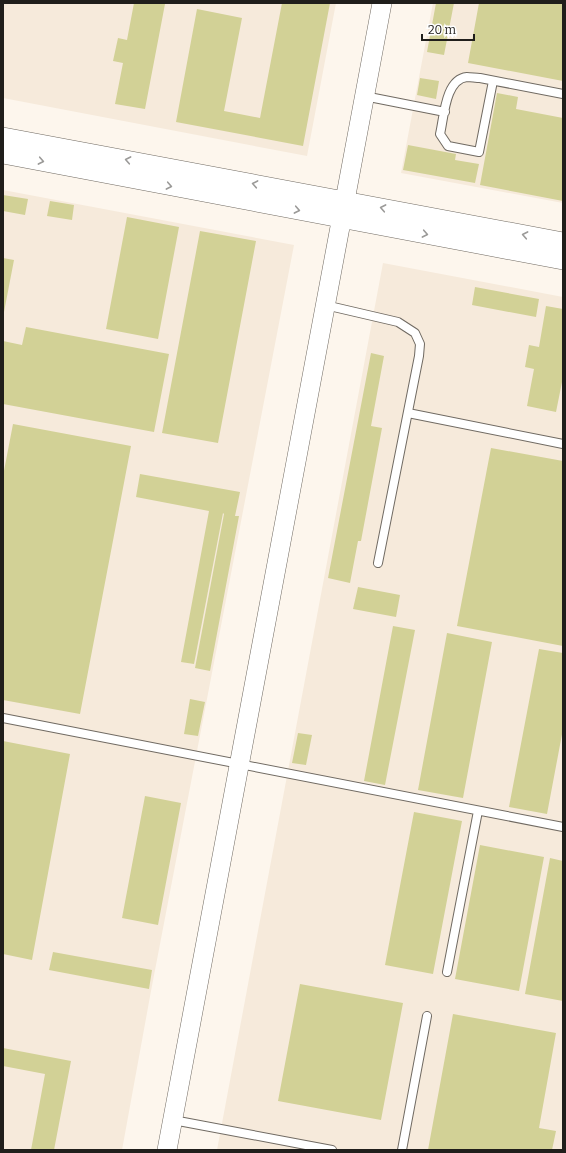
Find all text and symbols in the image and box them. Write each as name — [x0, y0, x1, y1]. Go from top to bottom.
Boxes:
scale bar — [422, 16, 474, 42]
text: 20 m — [428, 23, 457, 37]
one-way arrow — [125, 156, 131, 165]
one-way arrow — [38, 157, 44, 165]
one-way arrow — [252, 180, 259, 189]
one-way arrow — [166, 181, 172, 189]
one-way arrow — [294, 205, 300, 213]
one-way arrow — [380, 205, 386, 213]
one-way arrow — [421, 229, 428, 237]
one-way arrow — [522, 231, 528, 240]

